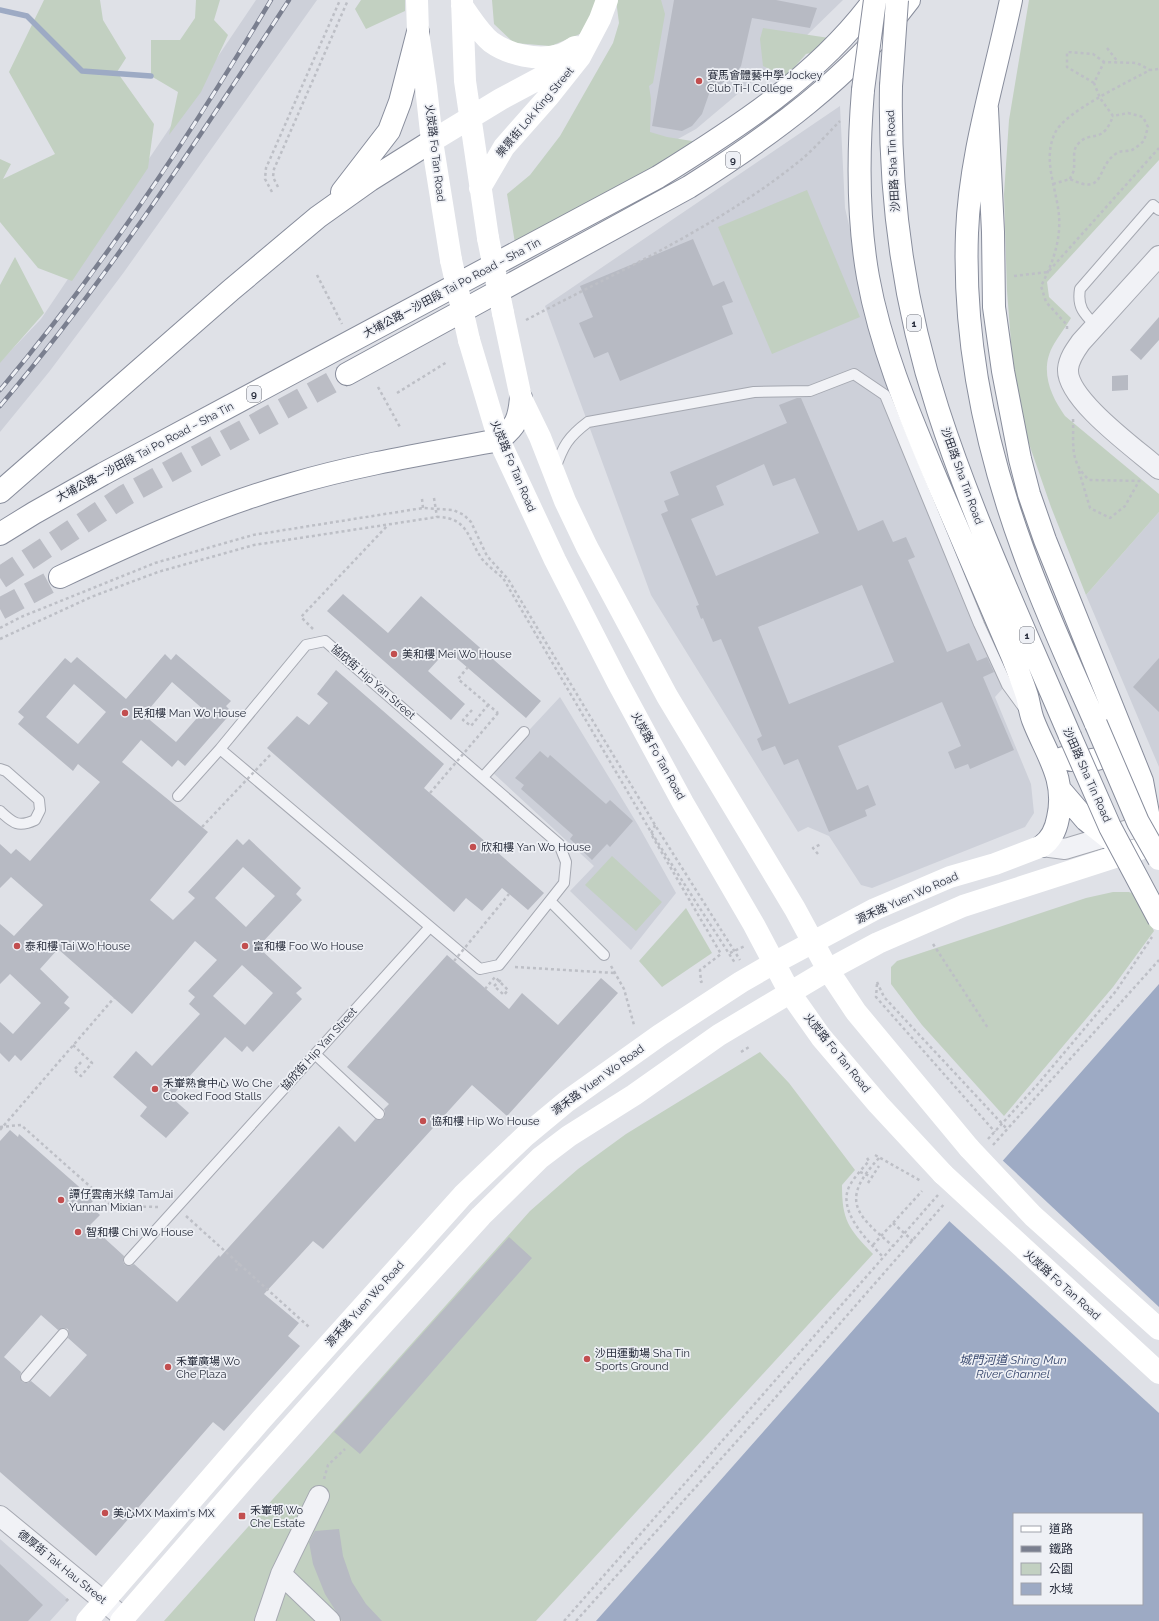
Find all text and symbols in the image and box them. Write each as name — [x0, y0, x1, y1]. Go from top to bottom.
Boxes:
street label: 樂景街 Lok King Street — [494, 64, 577, 160]
place label: 賽馬會體藝中學 Jockey Club Ti-I College — [707, 69, 822, 95]
marker: 賽馬會體藝中學 Jockey Club Ti-I College — [694, 76, 704, 86]
street label: 火炭路 Fo Tan Road — [423, 104, 447, 203]
street label: 沙田路 Sha Tin Road — [884, 110, 902, 212]
road number: 9 — [726, 152, 740, 168]
street label: 大埔公路－沙田段 Tai Po Road – Sha Tin — [361, 236, 543, 340]
road number: 1 — [907, 315, 921, 331]
road number: 9 — [247, 386, 261, 402]
street label: 大埔公路－沙田段 Tai Po Road – Sha Tin — [54, 400, 236, 504]
street label: 火炭路 Fo Tan Road — [488, 418, 538, 514]
street label: 沙田路 Sha Tin Road — [938, 426, 986, 526]
road number: 1 — [1020, 627, 1034, 643]
street label: 協欣街 Hip Yan Street — [328, 642, 418, 722]
place label: 美和樓 Mei Wo House — [402, 648, 512, 661]
marker: 美和樓 Mei Wo House — [389, 649, 399, 659]
place label: 民和樓 Man Wo House — [133, 707, 247, 720]
marker: 民和樓 Man Wo House — [120, 708, 130, 718]
street label: 火炭路 Fo Tan Road — [629, 710, 688, 802]
street label: 沙田路 Sha Tin Road — [1060, 726, 1114, 824]
place label: 欣和樓 Yan Wo House — [481, 841, 591, 854]
marker: 欣和樓 Yan Wo House — [468, 842, 478, 852]
street label: 源禾路 Yuen Wo Road — [854, 870, 960, 926]
place label: 泰和樓 Tai Wo House — [25, 940, 131, 953]
place label: 富和樓 Foo Wo House — [253, 940, 364, 953]
marker: 泰和樓 Tai Wo House — [12, 941, 22, 951]
marker: 富和樓 Foo Wo House — [240, 941, 250, 951]
street label: 協欣街 Hip Yan Street — [278, 1005, 360, 1093]
street label: 火炭路 Fo Tan Road — [801, 1011, 873, 1095]
street label: 源禾路 Yuen Wo Road — [549, 1042, 647, 1118]
place label: 禾輋熟食中心 Wo Che Cooked Food Stalls — [163, 1077, 273, 1103]
marker: 禾輋熟食中心 Wo Che Cooked Food Stalls — [150, 1084, 160, 1094]
place label: 協和樓 Hip Wo House — [431, 1115, 540, 1128]
marker: 協和樓 Hip Wo House — [418, 1116, 428, 1126]
place label: 譚仔雲南米線 TamJai Yunnan Mixian — [69, 1188, 173, 1214]
marker: 譚仔雲南米線 TamJai Yunnan Mixian — [56, 1195, 66, 1205]
place label: 智和樓 Chi Wo House — [86, 1226, 194, 1239]
marker: 智和樓 Chi Wo House — [73, 1227, 83, 1237]
street label: 火炭路 Fo Tan Road — [1021, 1247, 1103, 1323]
street label: 源禾路 Yuen Wo Road — [323, 1258, 407, 1349]
place label: 沙田運動場 Sha Tin Sports Ground — [595, 1347, 690, 1373]
water label: 城門河道 Shing Mun River Channel — [959, 1353, 1067, 1381]
marker: 沙田運動場 Sha Tin Sports Ground — [582, 1354, 592, 1364]
place label: 禾輋廣場 Wo Che Plaza — [176, 1355, 241, 1381]
marker: 禾輋廣場 Wo Che Plaza — [163, 1362, 173, 1372]
place label: 禾輋邨 Wo Che Estate — [250, 1504, 305, 1530]
place label: 美心MX Maxim's MX — [113, 1507, 215, 1520]
marker: 美心MX Maxim's MX — [100, 1508, 110, 1518]
marker: 禾輋邨 Wo Che Estate — [237, 1511, 247, 1521]
legend — [1013, 1513, 1143, 1605]
text: 道路 — [1049, 1522, 1073, 1536]
street label: 德厚街 Tak Hau Street — [15, 1527, 109, 1607]
text: 鐵路 — [1049, 1542, 1073, 1556]
text: 公園 — [1049, 1562, 1073, 1576]
text: 水域 — [1049, 1582, 1073, 1596]

